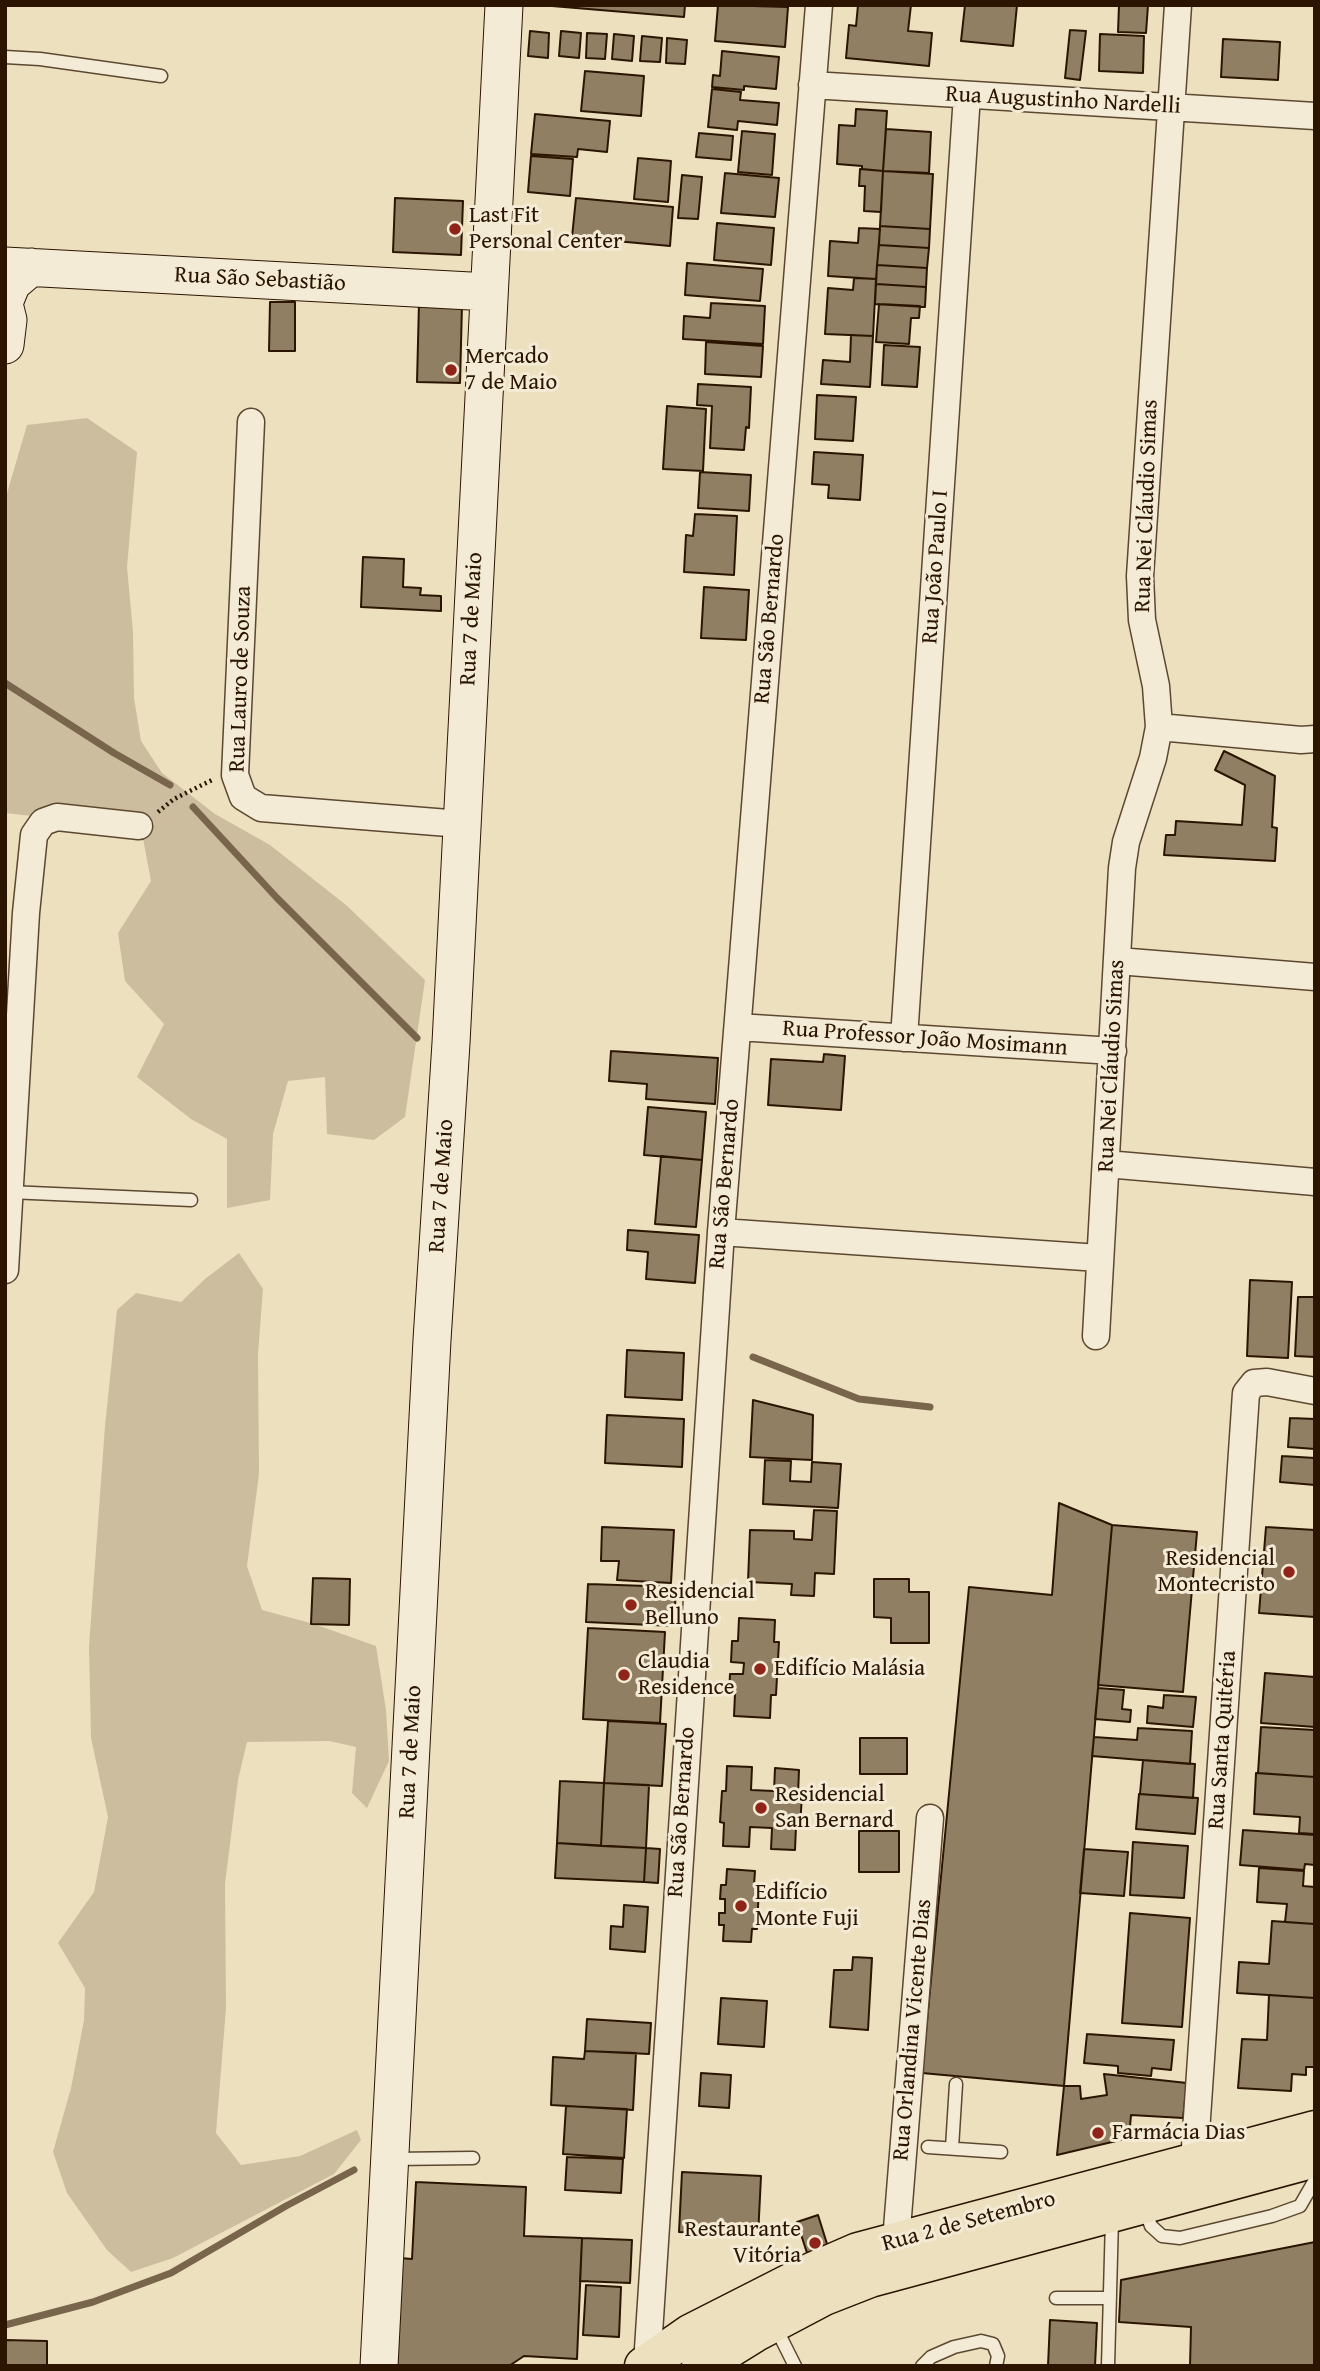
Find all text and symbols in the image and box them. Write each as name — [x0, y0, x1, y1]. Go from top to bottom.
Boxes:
street label: Rua Augustinho Nardelli — [945, 81, 1181, 121]
place label: Last Fit Personal Center — [469, 202, 622, 256]
marker: Last Fit Personal Center — [447, 221, 463, 237]
street label: Rua São Sebastião — [174, 262, 346, 298]
place label: Mercado 7 de Maio — [465, 343, 557, 397]
marker: Mercado 7 de Maio — [443, 362, 459, 378]
street label: Rua Nei Cláudio Simas — [1129, 399, 1165, 613]
street label: Rua João Paulo I — [917, 489, 955, 645]
street label: Rua São Bernardo — [749, 533, 791, 705]
street label: Rua 7 de Maio — [455, 551, 489, 687]
street label: Rua Lauro de Souza — [224, 585, 258, 773]
street label: Rua Nei Cláudio Simas — [1093, 959, 1131, 1173]
street label: Rua Professor João Mosimann — [781, 1015, 1069, 1063]
street label: Rua São Bernardo — [704, 1098, 746, 1270]
street label: Rua 7 de Maio — [424, 1118, 460, 1254]
place label: Residencial Montecristo — [1157, 1545, 1275, 1599]
marker: Residencial Montecristo — [1281, 1564, 1297, 1580]
place label: Residencial Belluno — [645, 1578, 755, 1632]
marker: Residencial Belluno — [623, 1597, 639, 1613]
place label: Claudia Residence — [638, 1648, 735, 1702]
street label: Rua Santa Quitéria — [1203, 1650, 1243, 1830]
place label: Edifício Malásia — [774, 1655, 925, 1683]
marker: Edifício Malásia — [752, 1661, 768, 1677]
marker: Claudia Residence — [616, 1667, 632, 1683]
street label: Rua 7 de Maio — [394, 1684, 428, 1820]
street label: Rua São Bernardo — [662, 1726, 702, 1898]
place label: Residencial San Bernard — [775, 1781, 894, 1835]
marker: Residencial San Bernard — [753, 1800, 769, 1816]
place label: Edifício Monte Fuji — [755, 1879, 859, 1933]
marker: Edifício Monte Fuji — [733, 1898, 749, 1914]
street label: Rua Orlandina Vicente Dias — [888, 1898, 938, 2162]
place label: Farmácia Dias — [1112, 2119, 1245, 2147]
marker: Farmácia Dias — [1090, 2125, 1106, 2141]
street label: Rua 2 de Setembro — [879, 2186, 1059, 2258]
place label: Restaurante Vitória — [684, 2216, 801, 2270]
marker: Restaurante Vitória — [807, 2235, 823, 2251]

